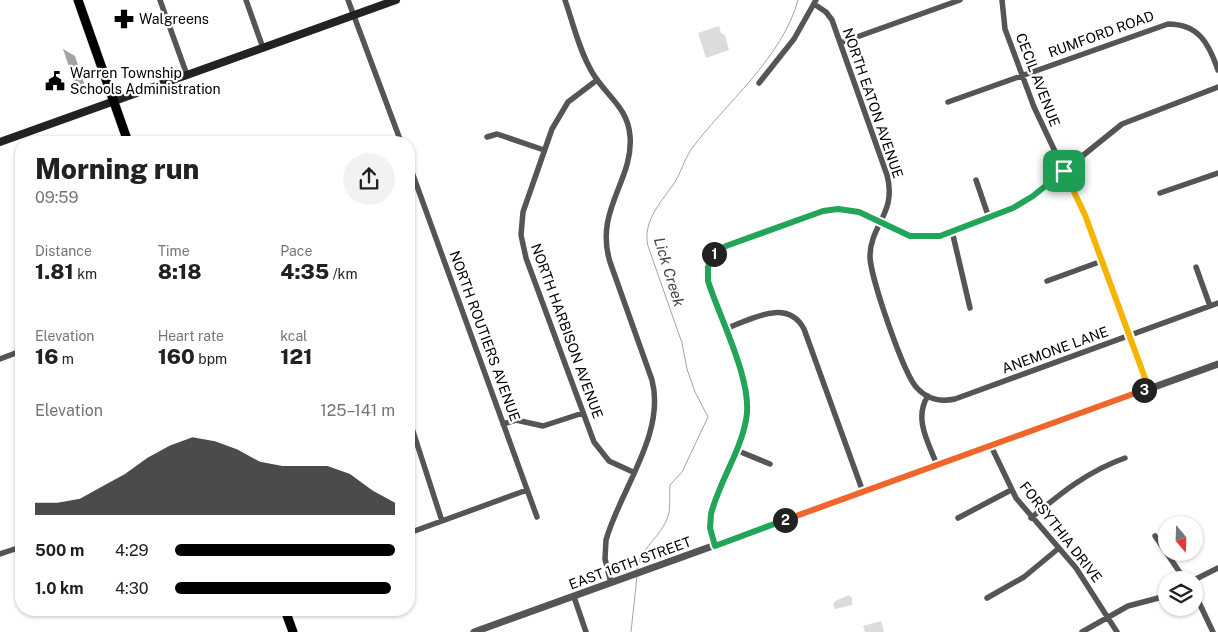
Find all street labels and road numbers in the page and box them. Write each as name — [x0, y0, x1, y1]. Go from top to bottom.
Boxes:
street label: RUMFORD ROAD — [1046, 7, 1156, 61]
street label: NORTH EATON AVENUE — [840, 26, 906, 180]
street label: CECIL AVENUE — [1013, 31, 1063, 129]
street label: NORTH HARBISON AVENUE — [528, 241, 606, 421]
street label: NORTH ROUTIERS AVENUE — [447, 249, 523, 423]
street label: ANEMONE LANE — [1000, 323, 1110, 377]
street label: FORSYTHIA DRIVE — [1017, 478, 1105, 586]
street label: EAST 16TH STREET — [567, 533, 693, 593]

